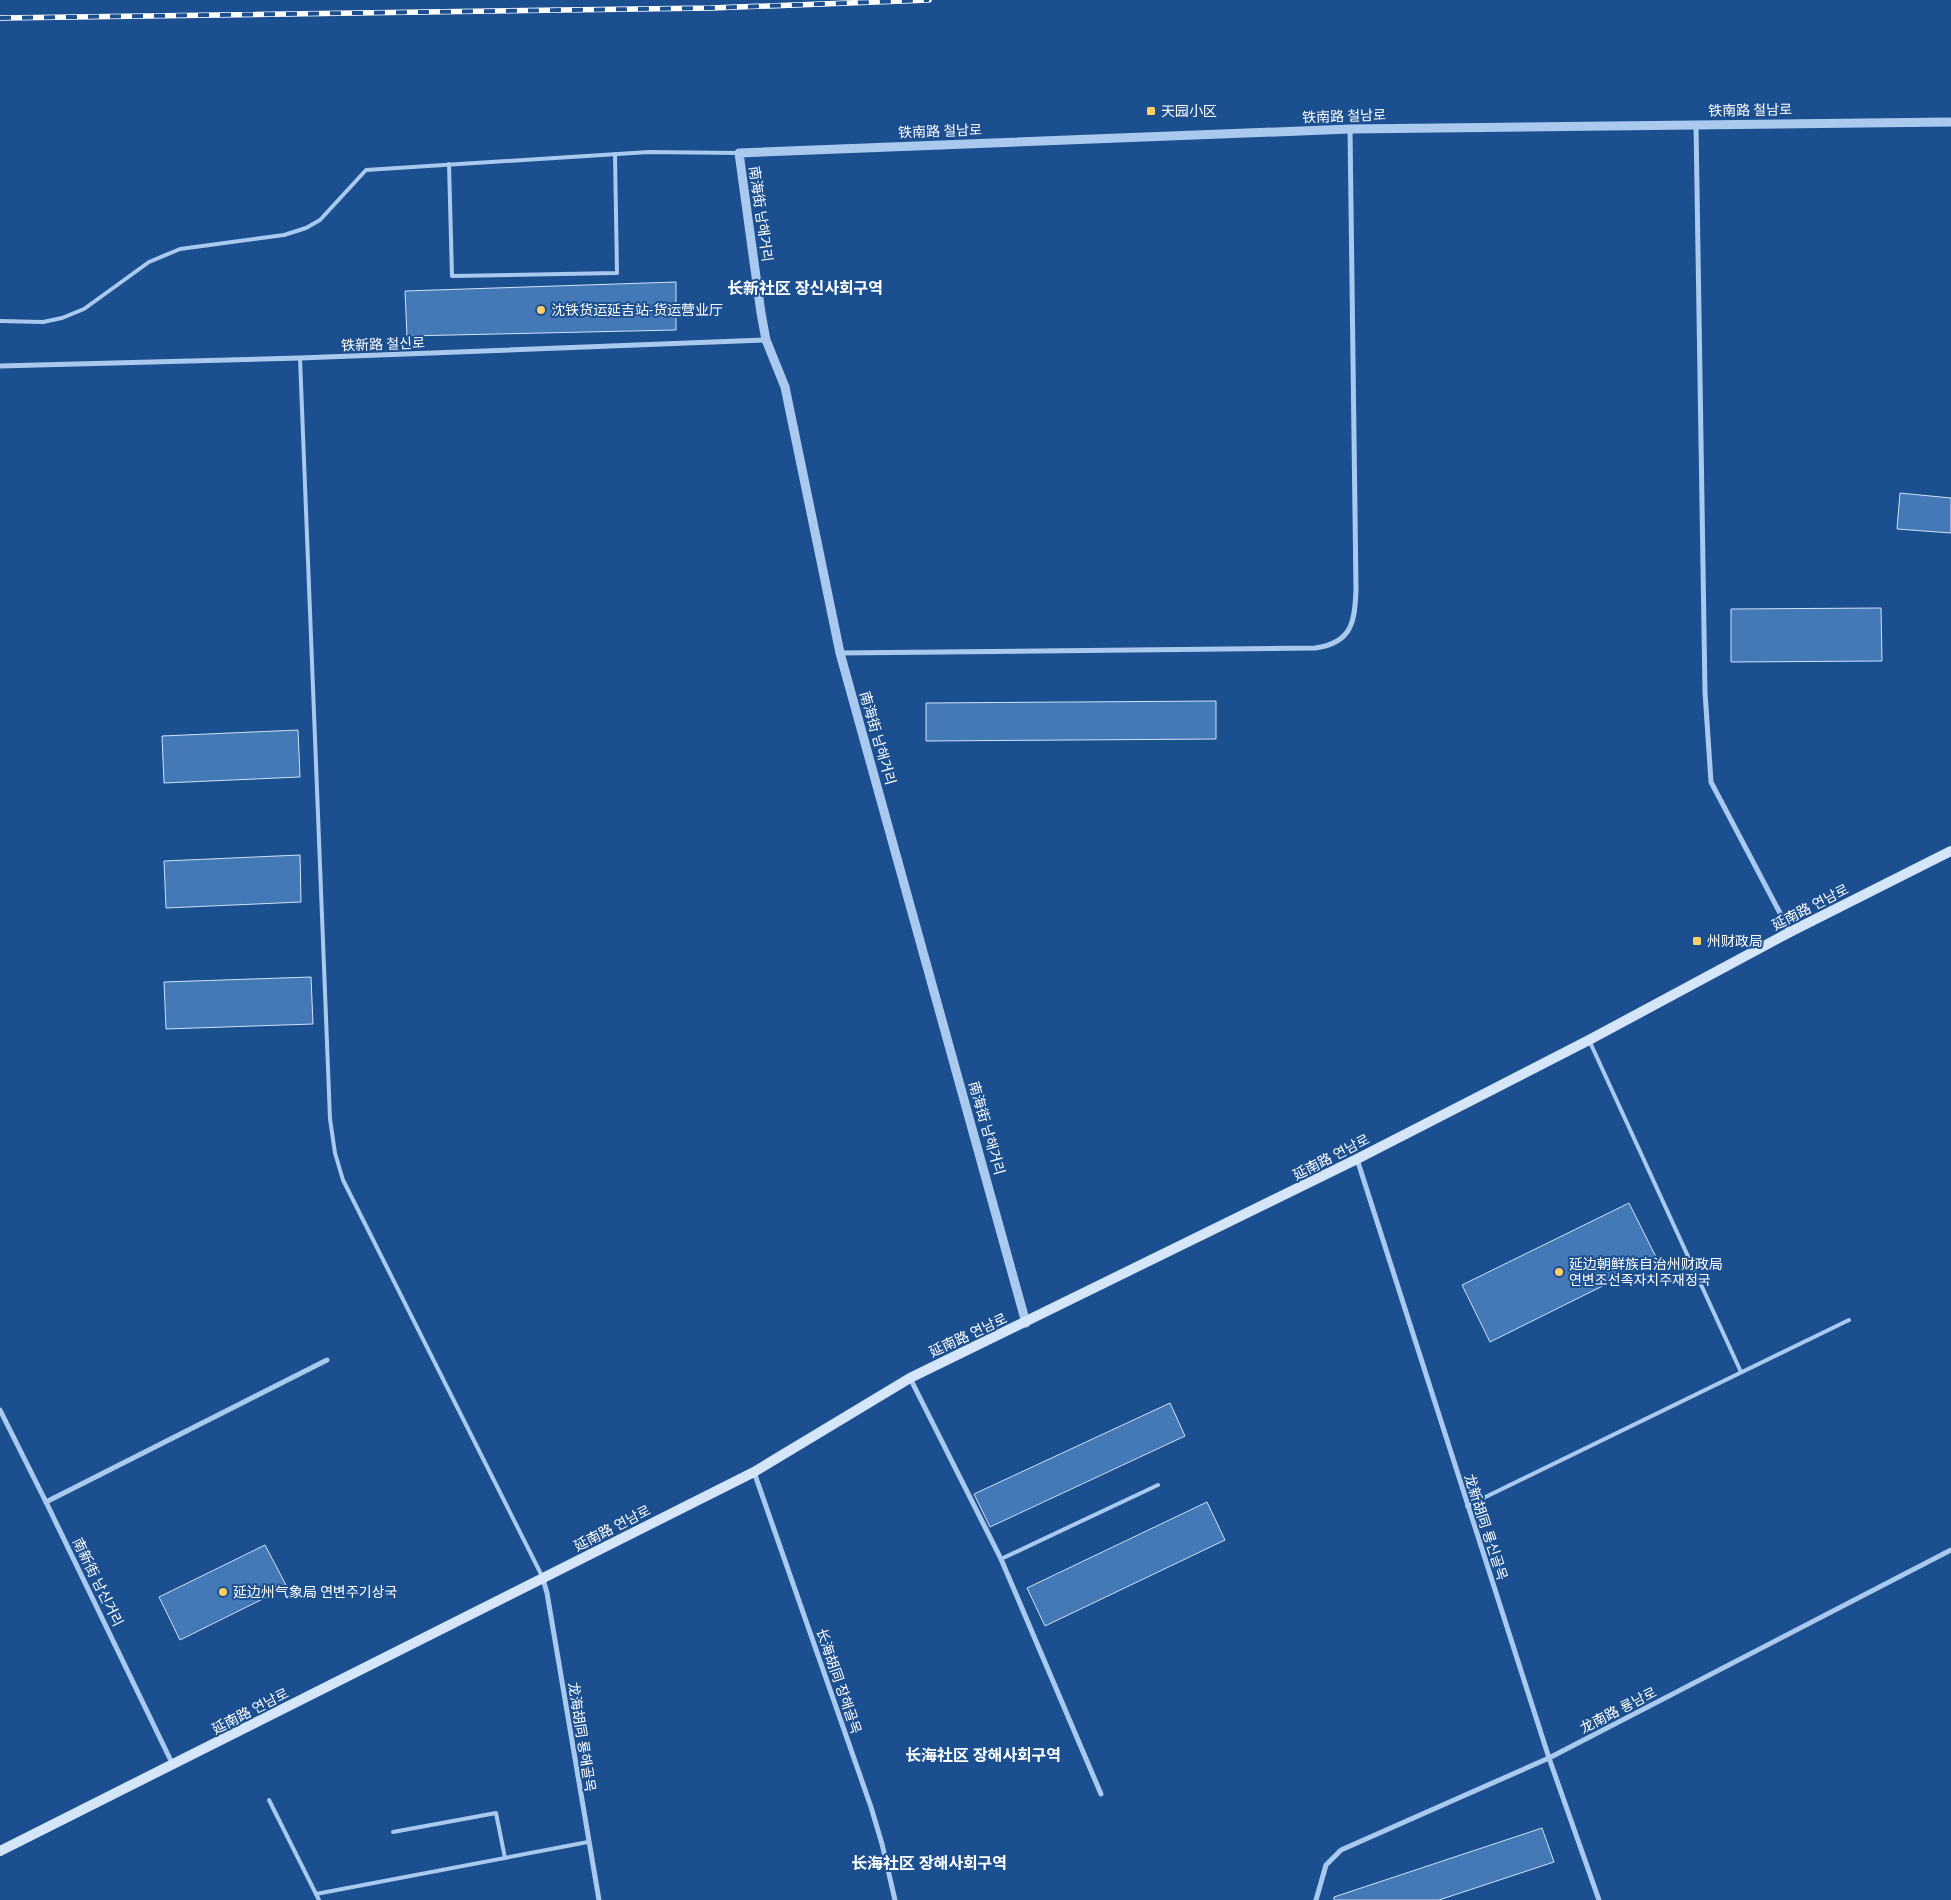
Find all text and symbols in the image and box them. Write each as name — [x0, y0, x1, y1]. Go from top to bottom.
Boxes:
street label: 铁南路 철남로 — [1708, 101, 1792, 119]
place label: 天园小区 — [1161, 103, 1217, 119]
marker: 天园小区 — [1145, 105, 1157, 117]
street label: 铁南路 철남로 — [1302, 107, 1386, 125]
street label: 铁南路 철남로 — [898, 122, 982, 140]
street label: 南海街 남해거리 — [746, 165, 776, 263]
district label: 长新社区 장신사회구역 — [727, 279, 883, 297]
place label: 沈铁货运延吉站-货运营业厅 — [551, 302, 723, 318]
marker: 沈铁货运延吉站-货运营业厅 — [535, 304, 547, 316]
street label: 铁新路 철신로 — [341, 335, 425, 353]
street label: 南海街 남해거리 — [857, 689, 899, 787]
street label: 延南路 연남로 — [1769, 881, 1851, 933]
place label: 州财政局 — [1707, 933, 1763, 949]
marker: 州财政局 — [1691, 935, 1703, 947]
street label: 南海街 남해거리 — [966, 1079, 1008, 1177]
street label: 延南路 연남로 — [1290, 1131, 1372, 1183]
place label: 延边朝鲜族自治州财政局 연변조선족자치주재정국 — [1569, 1256, 1723, 1288]
marker: 延边朝鲜族自治州财政局 연변조선족자치주재정국 — [1553, 1266, 1565, 1278]
street label: 延南路 연남로 — [927, 1310, 1009, 1360]
street label: 龙新胡同 룡신골목 — [1461, 1472, 1511, 1582]
street label: 延南路 연남로 — [571, 1502, 653, 1554]
street label: 南新街 남신거리 — [70, 1535, 126, 1629]
place label: 延边州气象局 연변주기상국 — [233, 1584, 398, 1600]
marker: 延边州气象局 연변주기상국 — [217, 1586, 229, 1598]
street label: 长海胡同 장해골목 — [813, 1626, 865, 1736]
street label: 龙海胡同 룡해골목 — [565, 1681, 599, 1793]
street label: 龙南路 룡남로 — [1577, 1684, 1659, 1736]
street label: 延南路 연남로 — [209, 1685, 291, 1737]
district label: 长海社区 장해사회구역 — [905, 1746, 1061, 1764]
district label: 长海社区 장해사회구역 — [851, 1854, 1007, 1872]

